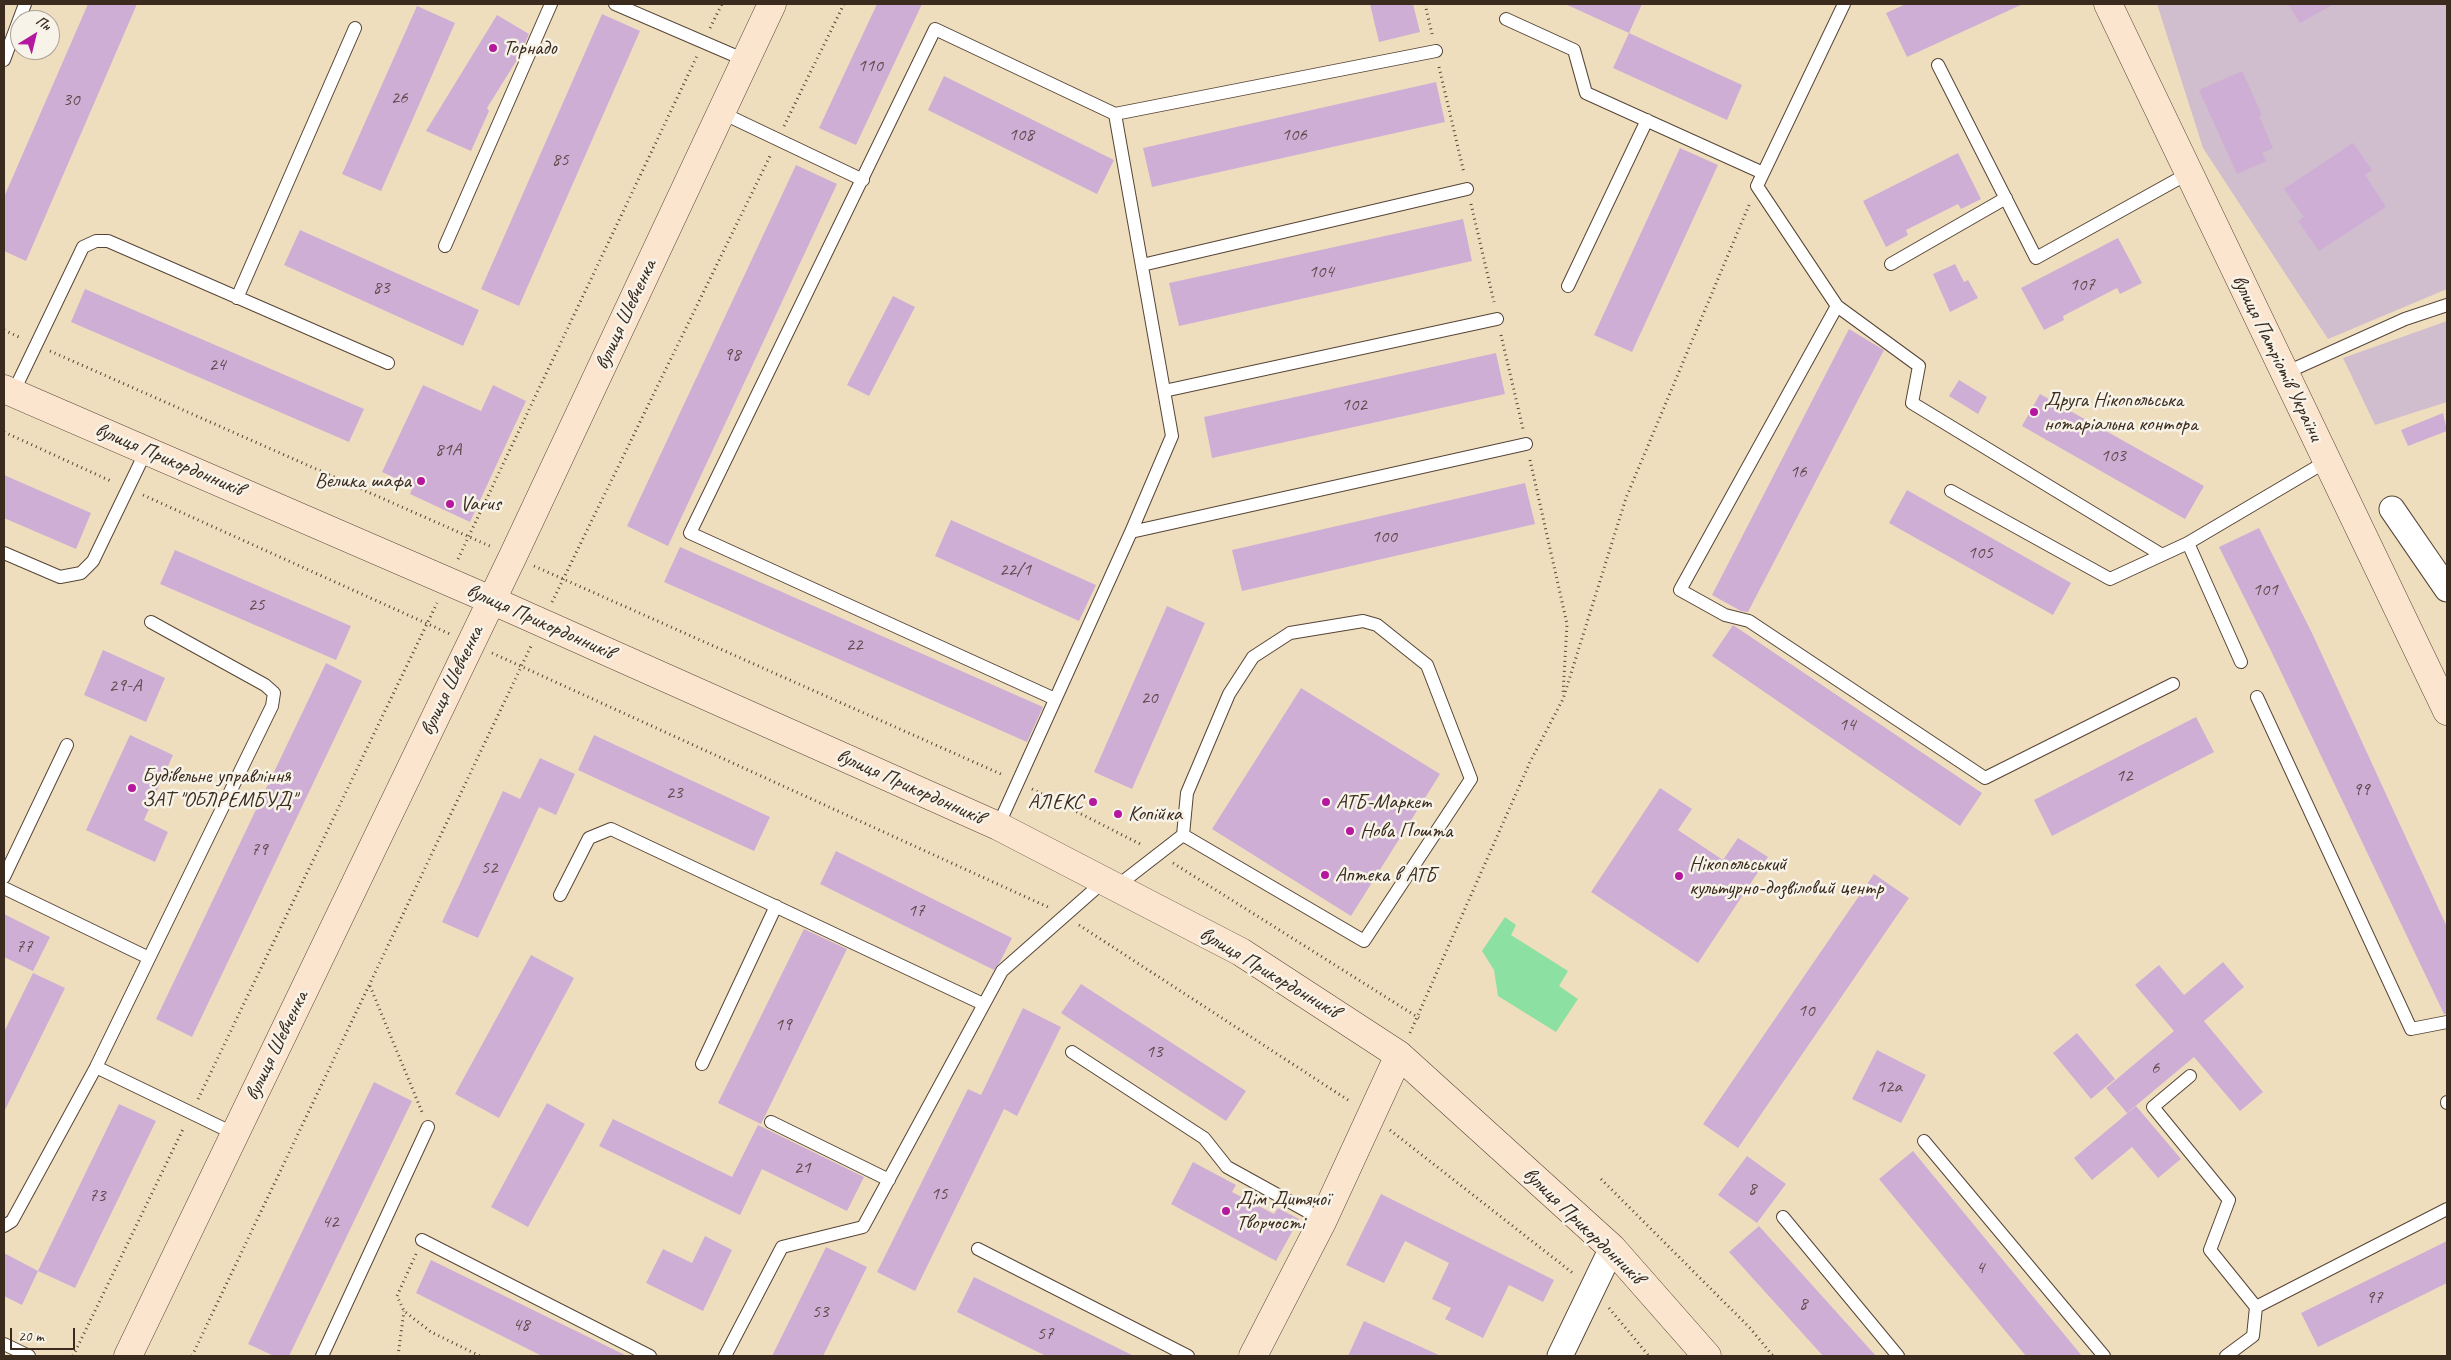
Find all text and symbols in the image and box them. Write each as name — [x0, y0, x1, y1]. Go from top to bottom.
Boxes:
north arrow — [10, 10, 60, 60]
text: Пн — [33, 12, 54, 34]
place label: Торнадо — [503, 35, 557, 61]
marker: Торнадо — [487, 42, 499, 54]
house number: 110 — [857, 55, 883, 77]
house number: 26 — [390, 87, 408, 109]
house number: 30 — [62, 89, 80, 111]
house number: 108 — [1008, 124, 1034, 146]
house number: 106 — [1281, 124, 1307, 146]
house number: 85 — [551, 149, 569, 171]
street label: вулиця Шевченка — [590, 256, 662, 374]
house number: 104 — [1308, 261, 1334, 283]
street label: вулиця Патріотів України — [2226, 271, 2328, 445]
house number: 107 — [2069, 274, 2095, 296]
house number: 83 — [372, 277, 390, 299]
house number: 98 — [723, 344, 741, 366]
house number: 24 — [208, 354, 226, 376]
place label: Друга Нікопольська нотаріальна контора — [2044, 387, 2198, 437]
house number: 102 — [1341, 394, 1367, 416]
marker: Друга Нікопольська нотаріальна контора — [2028, 406, 2040, 418]
street label: вулиця Прикордонників — [91, 417, 247, 503]
house number: 81А — [435, 439, 461, 461]
house number: 103 — [2100, 445, 2126, 467]
house number: 16 — [1789, 461, 1807, 483]
place label: Велика шафа — [315, 468, 411, 494]
marker: Велика шафа — [415, 475, 427, 487]
place label: Varus — [460, 491, 501, 517]
marker: Varus — [444, 498, 456, 510]
house number: 100 — [1371, 526, 1397, 548]
house number: 105 — [1967, 542, 1993, 564]
house number: 22/1 — [999, 559, 1031, 581]
street label: вулиця Прикордонників — [462, 578, 618, 666]
house number: 101 — [2252, 579, 2278, 601]
house number: 25 — [247, 594, 265, 616]
street label: вулиця Шевченка — [415, 622, 489, 740]
house number: 22 — [845, 634, 863, 656]
house number: 29-А — [109, 675, 141, 697]
house number: 20 — [1140, 687, 1158, 709]
house number: 14 — [1838, 714, 1856, 736]
street label: вулиця Прикордонників — [832, 743, 988, 831]
place label: Будівельне управління ЗАТ "ОБЛРЕМБУД" — [142, 763, 296, 813]
house number: 12 — [2115, 765, 2133, 787]
house number: 99 — [2352, 779, 2370, 801]
marker: Будівельне управління ЗАТ "ОБЛРЕМБУД" — [126, 782, 138, 794]
house number: 23 — [665, 782, 683, 804]
place label: АЛЕКС — [1028, 789, 1083, 815]
place label: АТБ-Маркет — [1336, 789, 1432, 815]
marker: АЛЕКС — [1087, 796, 1099, 808]
marker: АТБ-Маркет — [1320, 796, 1332, 808]
place label: Копійка — [1128, 801, 1182, 827]
marker: Копійка — [1112, 808, 1124, 820]
place label: Нова Пошта — [1360, 818, 1452, 844]
marker: Нова Пошта — [1344, 825, 1356, 837]
house number: 79 — [250, 839, 268, 861]
place label: Нікопольський культурно-дозвіловий центр — [1689, 851, 1883, 901]
house number: 52 — [480, 857, 498, 879]
place label: Аптека в АТБ — [1335, 862, 1436, 888]
marker: Аптека в АТБ — [1319, 869, 1331, 881]
marker: Нікопольський культурно-дозвіловий центр — [1673, 870, 1685, 882]
house number: 17 — [907, 900, 925, 922]
street label: вулиця Прикордонників — [1195, 921, 1343, 1025]
house number: 77 — [15, 936, 33, 958]
street label: вулиця Шевченка — [240, 987, 314, 1105]
house number: 10 — [1797, 1000, 1815, 1022]
house number: 19 — [774, 1014, 792, 1036]
house number: 13 — [1145, 1041, 1163, 1063]
house number: 6 — [2151, 1057, 2159, 1079]
house number: 12а — [1876, 1076, 1902, 1098]
house number: 21 — [793, 1157, 811, 1179]
street label: вулиця Прикордонників — [1517, 1162, 1649, 1290]
house number: 8 — [1748, 1178, 1756, 1200]
house number: 15 — [930, 1183, 948, 1205]
house number: 73 — [88, 1185, 106, 1207]
place label: Дім Дитячої Творчості — [1236, 1186, 1330, 1236]
marker: Дім Дитячої Творчості — [1220, 1205, 1232, 1217]
house number: 42 — [321, 1211, 339, 1233]
house number: 4 — [1976, 1257, 1984, 1279]
house number: 97 — [2365, 1287, 2383, 1309]
house number: 8 — [1799, 1293, 1807, 1315]
house number: 53 — [811, 1301, 829, 1323]
house number: 48 — [512, 1314, 530, 1336]
scale bar — [12, 1318, 78, 1350]
house number: 57 — [1036, 1323, 1054, 1345]
text: 20 m — [18, 1327, 44, 1346]

